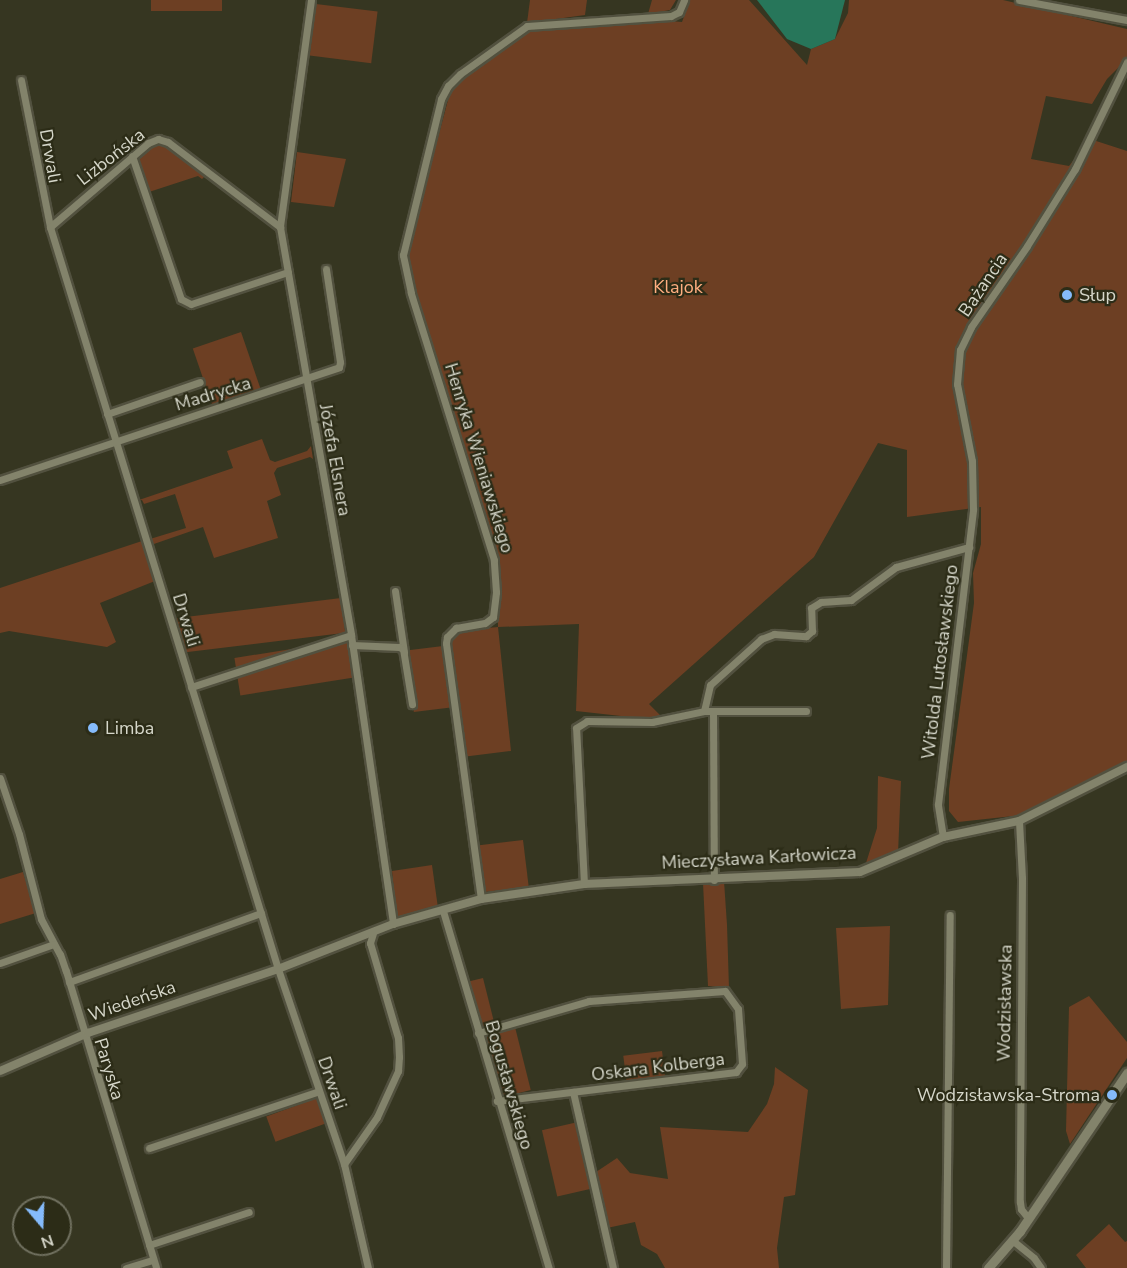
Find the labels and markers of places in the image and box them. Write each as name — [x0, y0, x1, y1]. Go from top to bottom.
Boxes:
place label: Słup — [1079, 284, 1116, 306]
marker: Słup — [1060, 288, 1074, 302]
place label: Limba — [105, 717, 154, 739]
marker: Limba — [86, 721, 100, 735]
place label: Wodzisławska-Stroma — [917, 1084, 1100, 1106]
marker: Wodzisławska-Stroma — [1105, 1088, 1119, 1102]

